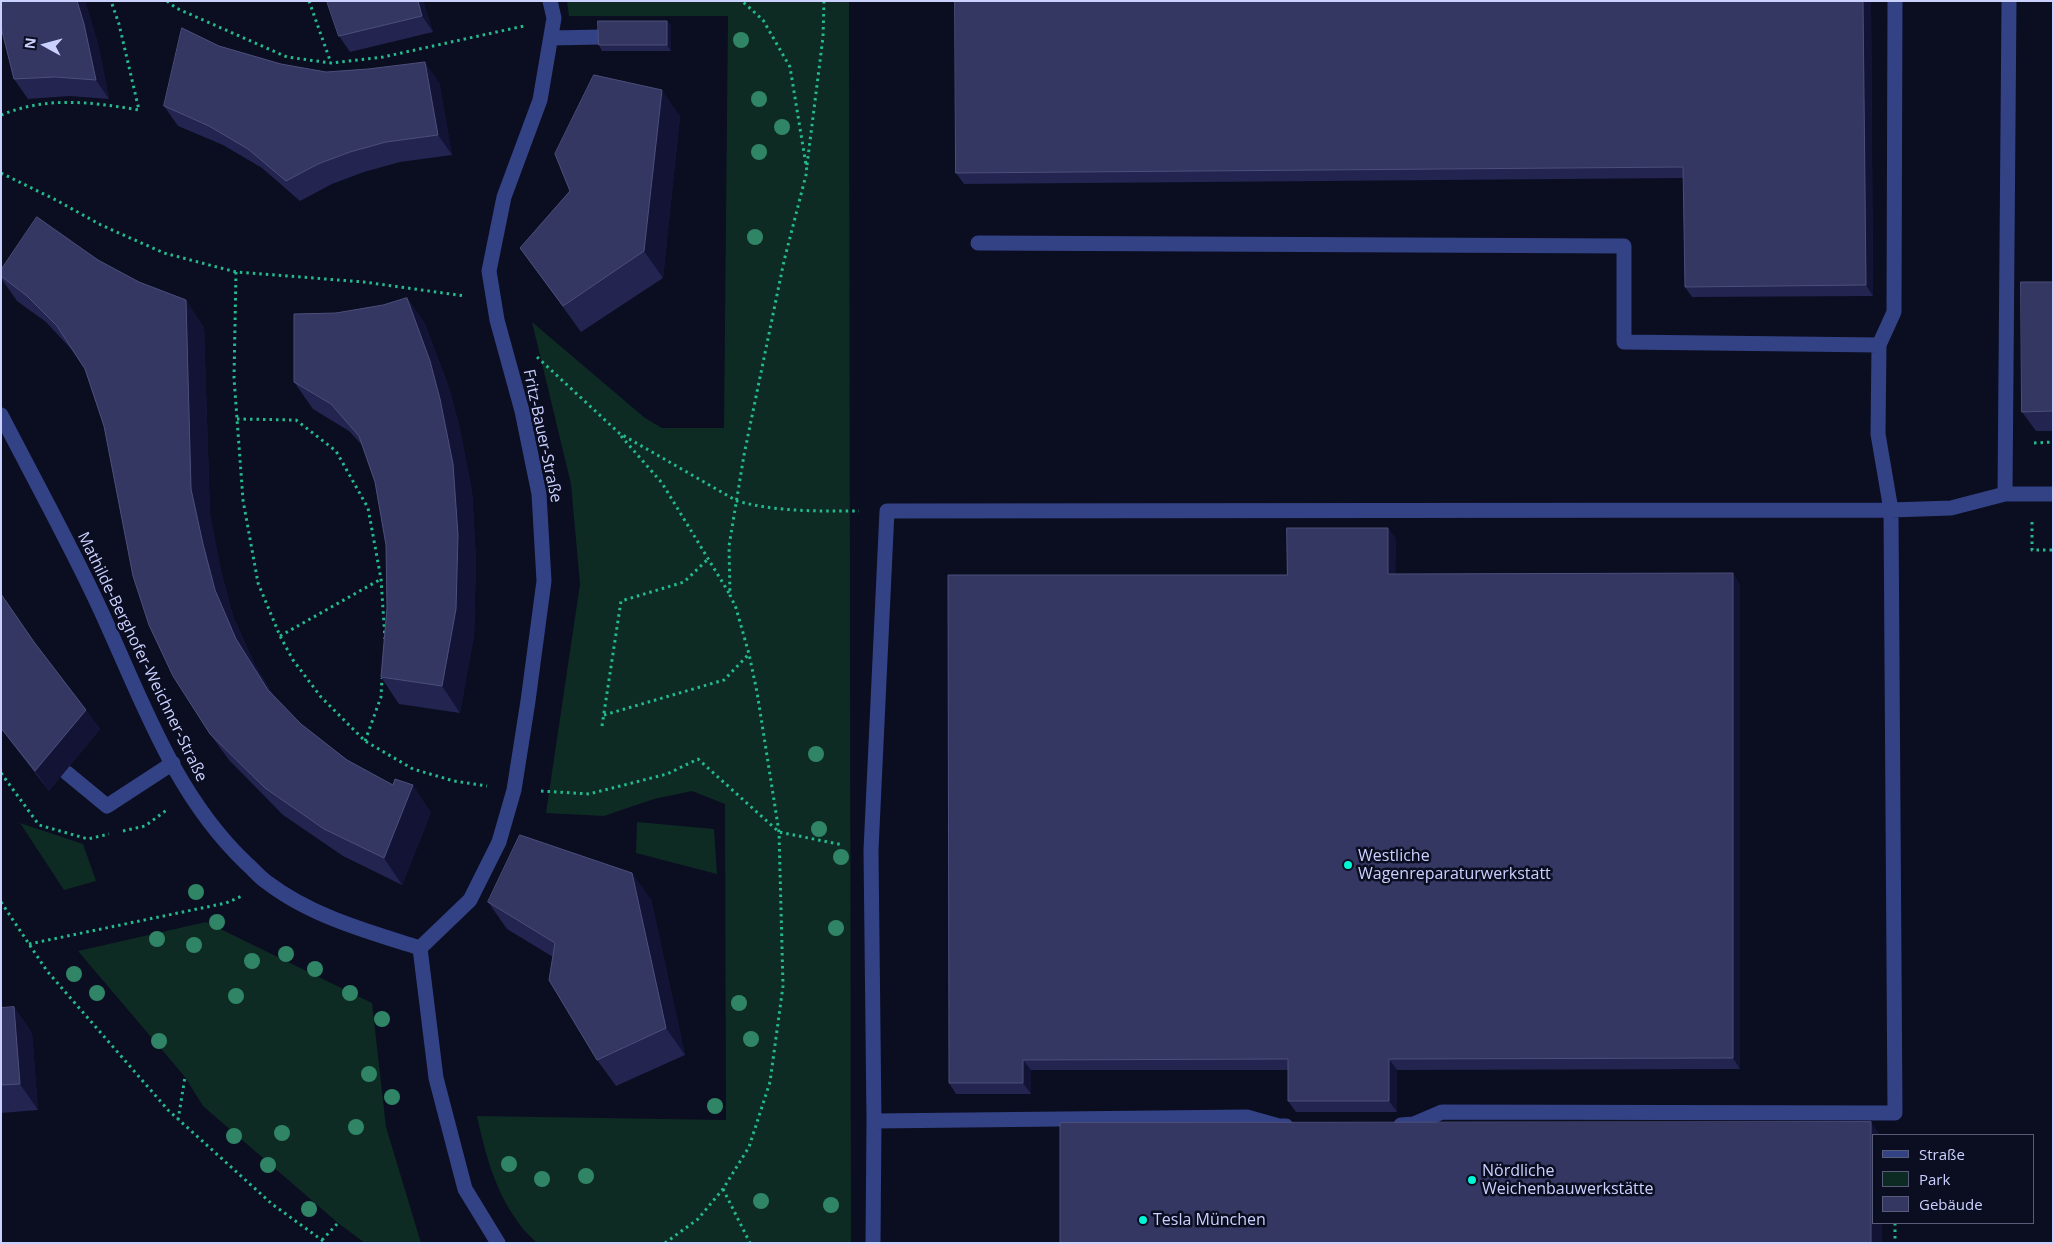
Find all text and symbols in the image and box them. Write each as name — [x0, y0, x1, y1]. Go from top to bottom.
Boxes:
north arrow — [20, 20, 70, 70]
text: N — [19, 36, 40, 50]
street label: Fritz-Bauer-Straße — [518, 368, 566, 504]
street label: Mathilde-Berghofer-Weichner-Straße — [73, 529, 211, 785]
place label: Westliche Wagenreparaturwerkstatt — [1358, 846, 1551, 884]
marker: Westliche Wagenreparaturwerkstatt — [1342, 859, 1354, 871]
legend — [1872, 1134, 2034, 1224]
text: Straße — [1919, 1144, 1965, 1164]
place label: Nördliche Weichenbauwerkstätte — [1482, 1161, 1654, 1199]
text: Park — [1919, 1169, 1950, 1189]
marker: Nördliche Weichenbauwerkstätte — [1466, 1174, 1478, 1186]
text: Gebäude — [1919, 1194, 1983, 1214]
place label: Tesla München — [1153, 1210, 1266, 1230]
marker: Tesla München — [1137, 1214, 1149, 1226]

